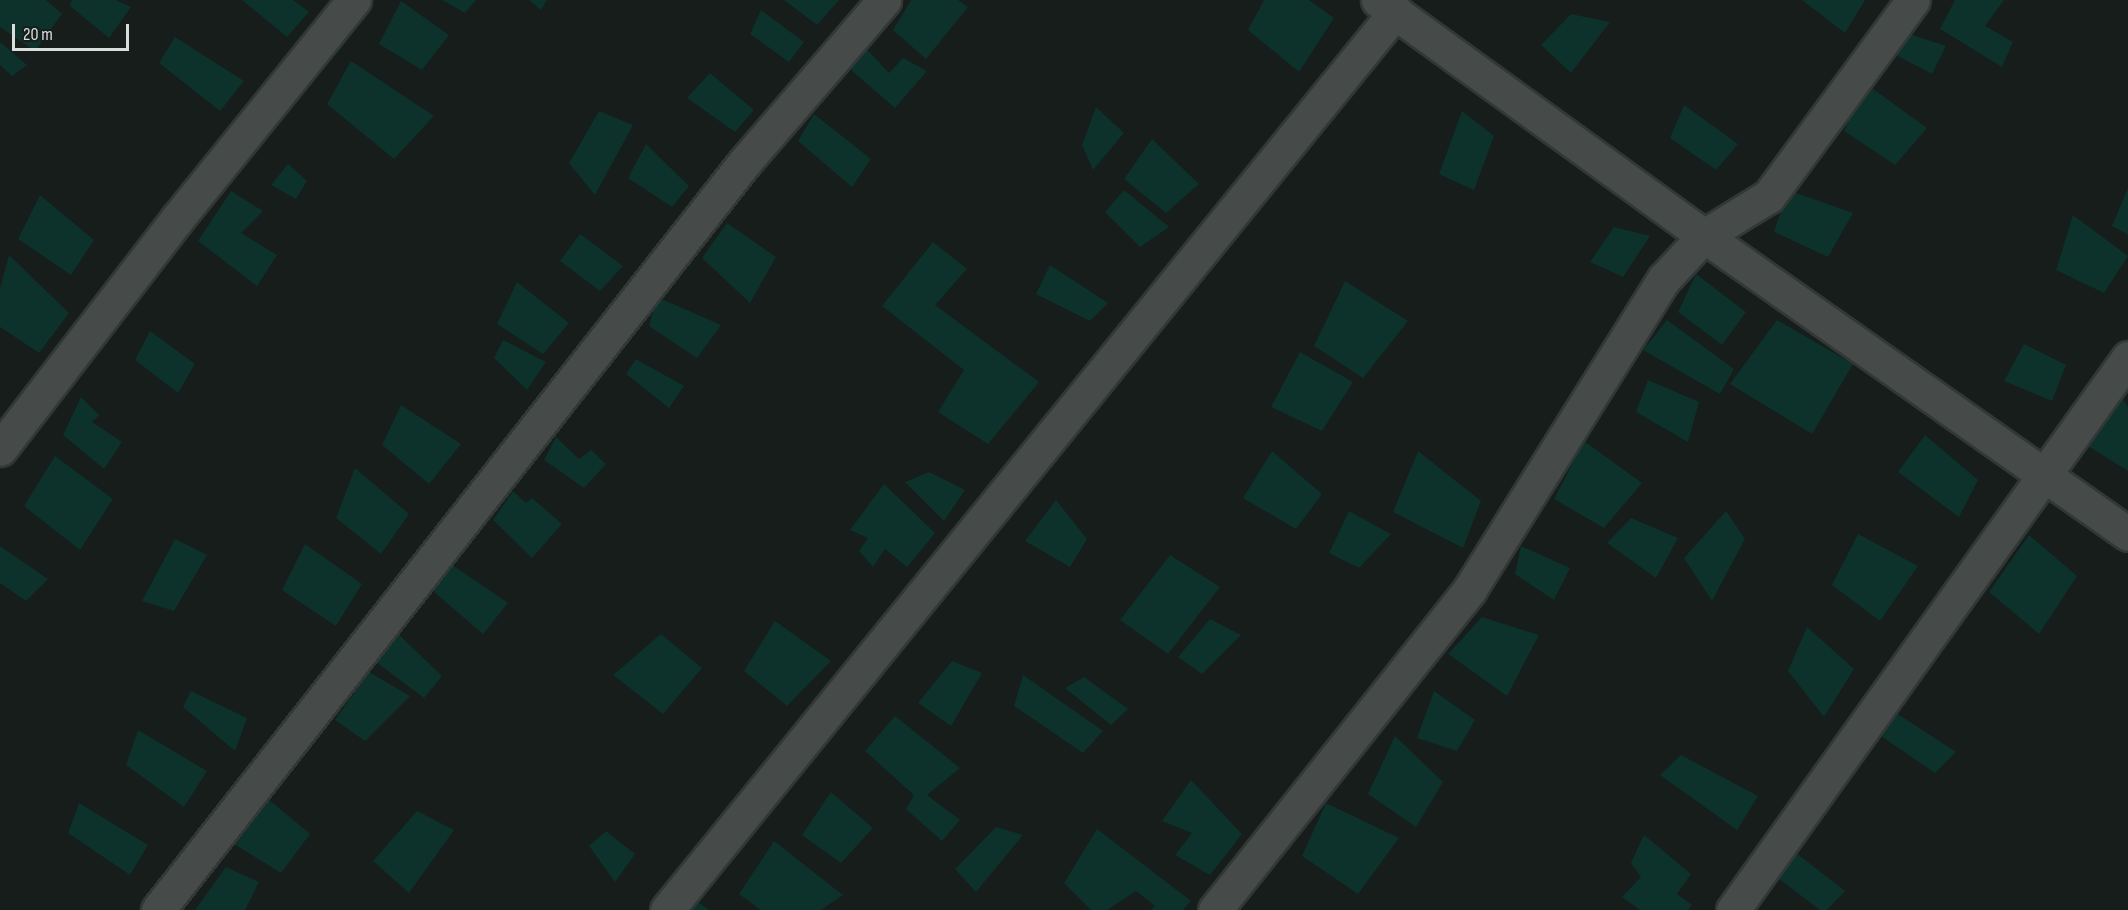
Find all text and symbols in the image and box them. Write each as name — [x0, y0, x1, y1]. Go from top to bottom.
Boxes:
scale bar — [15, 12, 132, 50]
text: 20 m — [23, 24, 53, 45]

